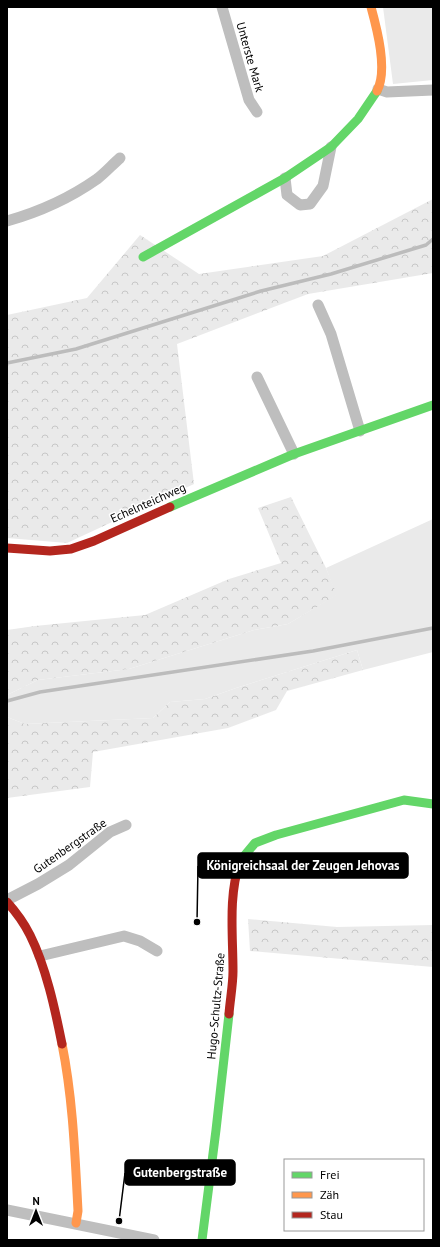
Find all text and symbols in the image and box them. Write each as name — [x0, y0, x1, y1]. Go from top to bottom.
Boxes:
street label: Unterste Mark — [233, 20, 268, 94]
street label: Echelnteichweg — [108, 479, 188, 526]
street label: Gutenbergstraße — [30, 815, 109, 876]
callout: Königreichsaal der Zeugen Jehovas — [198, 853, 408, 878]
text: Königreichsaal der Zeugen Jehovas — [206, 857, 400, 874]
street label: Hugo-Schultz-Straße — [203, 952, 228, 1060]
legend — [284, 1159, 424, 1231]
callout: Gutenbergstraße — [125, 1160, 235, 1185]
text: Gutenbergstraße — [133, 1164, 227, 1181]
text: Frei — [320, 1167, 340, 1182]
text: Zäh — [320, 1187, 339, 1202]
north arrow — [16, 1191, 56, 1231]
text: N — [32, 1194, 40, 1208]
text: Stau — [320, 1207, 343, 1222]

